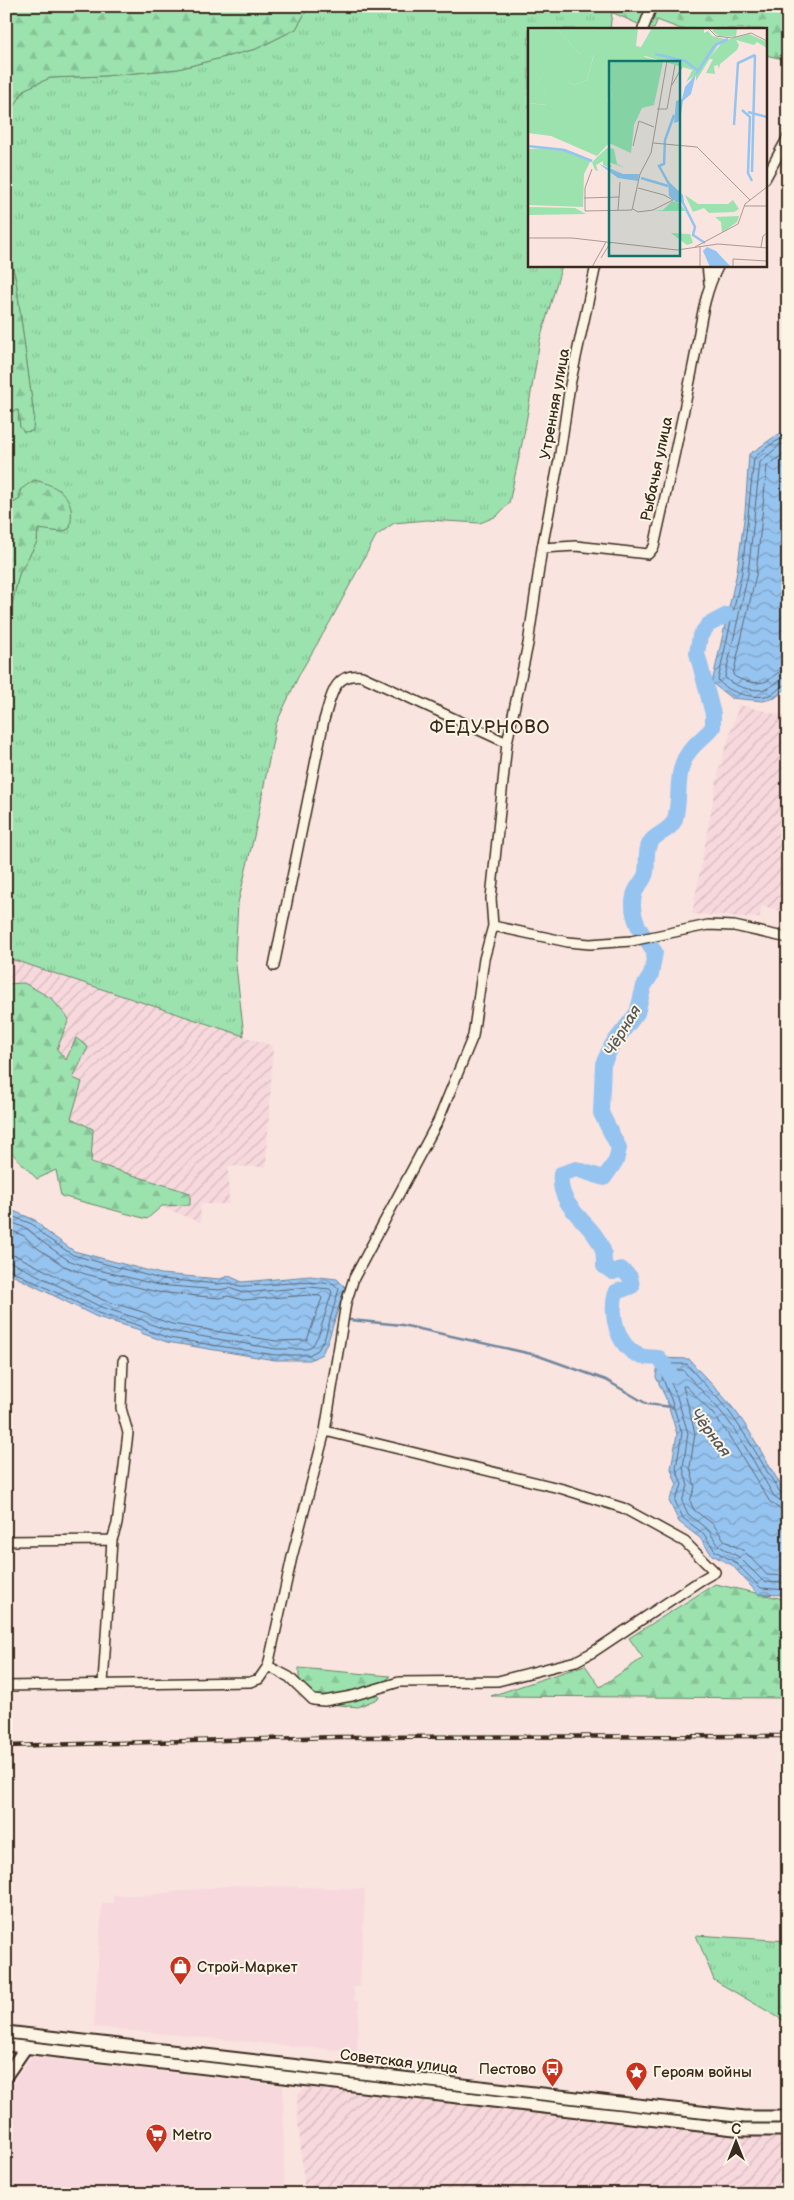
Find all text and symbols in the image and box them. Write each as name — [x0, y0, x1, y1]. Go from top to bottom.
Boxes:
inset map — [528, 28, 766, 266]
street label: Утренняя улица — [536, 347, 574, 461]
street label: Рыбачья улица — [637, 415, 677, 523]
district label: ФЕДУРНОВО — [429, 717, 551, 738]
water label: Чёрная — [600, 1002, 646, 1060]
water label: Чёрная — [686, 1405, 734, 1461]
shop icon: Строй-Маркет — [169, 1955, 193, 1986]
place label: Строй-Маркет — [197, 1958, 298, 1977]
street label: Советская улица — [339, 2045, 459, 2079]
bus stop icon: Пестово — [540, 2057, 564, 2088]
place label: Пестово — [479, 2060, 536, 2079]
place icon: Героям войны — [625, 2060, 649, 2091]
place label: Героям войны — [653, 2063, 752, 2082]
north arrow — [712, 2118, 762, 2168]
text: С — [731, 2121, 741, 2138]
supermarket icon: Metro — [144, 2123, 168, 2154]
place label: Metro — [172, 2126, 212, 2145]

